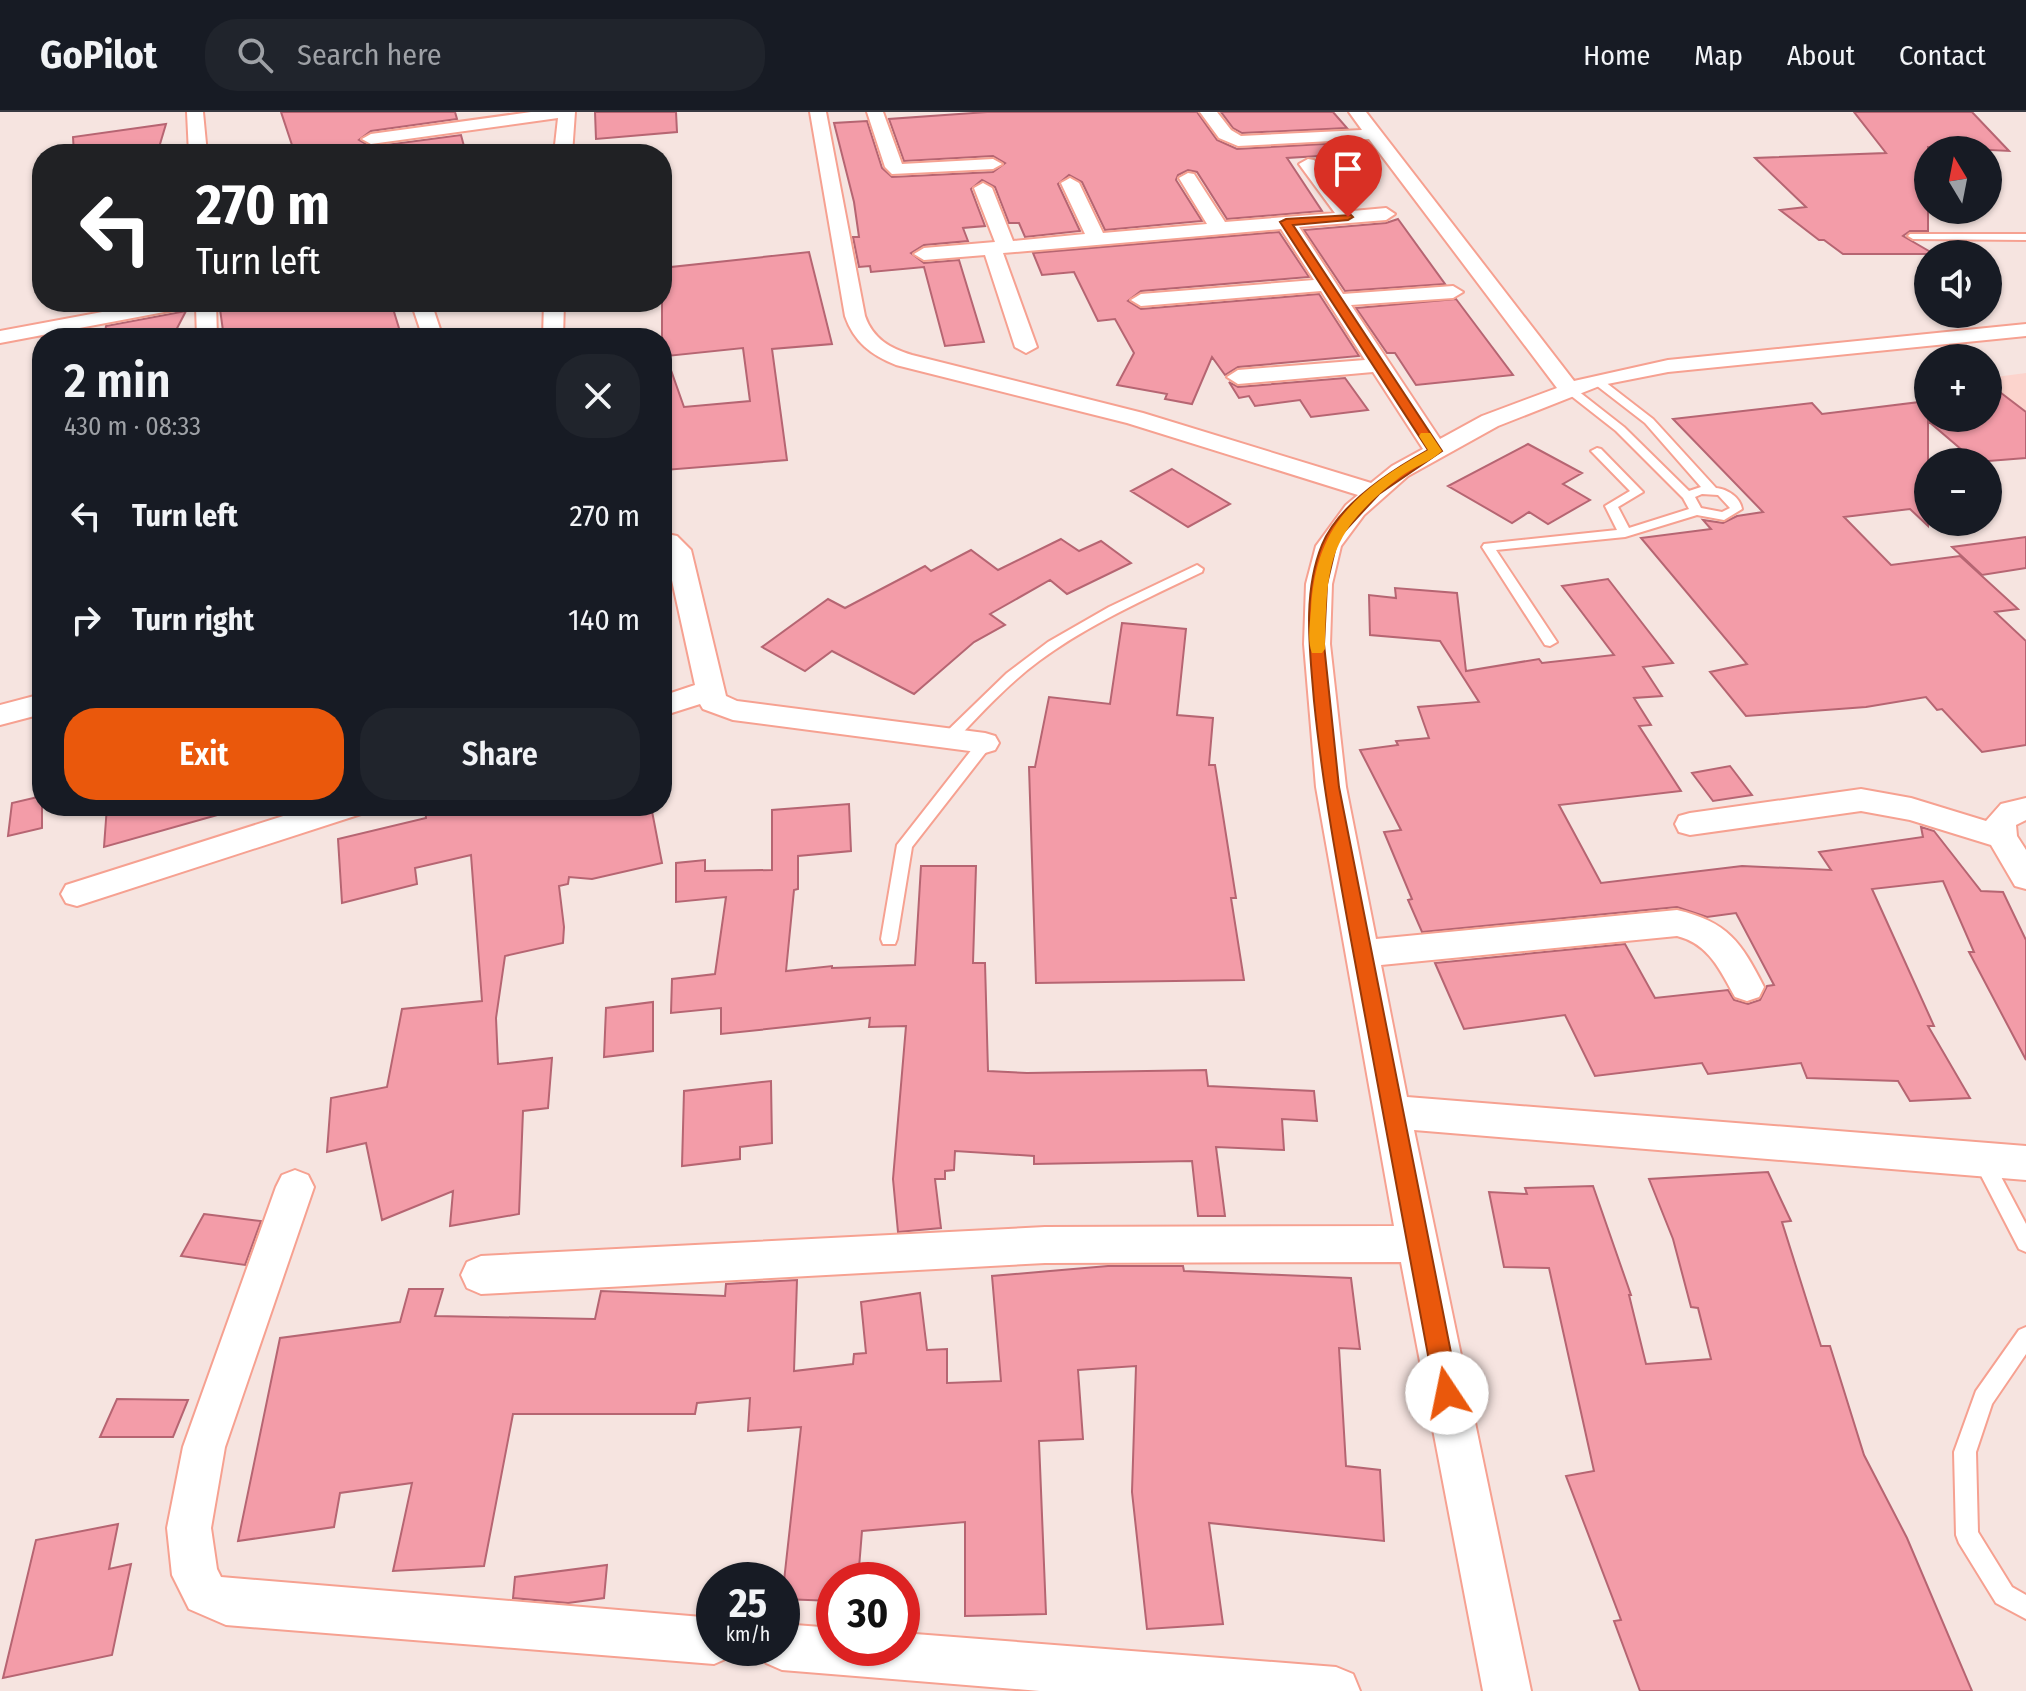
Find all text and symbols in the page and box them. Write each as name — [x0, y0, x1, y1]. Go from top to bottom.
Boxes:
search box — [205, 19, 765, 91]
text: GoPilot — [40, 32, 157, 78]
icon: search — [233, 33, 277, 77]
text: Search here — [297, 37, 442, 73]
text: Home — [1583, 39, 1650, 72]
text: Map — [1694, 39, 1743, 72]
text: About — [1787, 39, 1855, 72]
text: Contact — [1899, 39, 1986, 72]
pin — [1314, 135, 1382, 217]
north arrow — [1914, 136, 2002, 224]
map controls — [1914, 136, 2002, 536]
icon: arrive — [1326, 147, 1370, 191]
text: 270 m — [196, 172, 330, 239]
icon: left — [64, 176, 168, 280]
text: Turn left — [196, 240, 320, 284]
button: sound — [1914, 240, 2002, 328]
button: + — [1914, 344, 2002, 432]
text: 2 min — [64, 352, 171, 410]
button: close — [556, 354, 640, 438]
text: 430 m · 08:33 — [64, 411, 201, 442]
button: − — [1914, 448, 2002, 536]
icon: left — [64, 494, 108, 538]
text: Turn left — [132, 498, 238, 534]
text: 270 m — [569, 498, 640, 534]
icon: right — [64, 598, 108, 642]
text: Turn right — [132, 602, 254, 638]
text: 140 m — [568, 602, 640, 638]
button: Exit — [64, 708, 344, 800]
button: Share — [360, 708, 640, 800]
position arrow — [1405, 1351, 1489, 1435]
speed limit sign: 30 — [816, 1562, 920, 1666]
text: 25 — [729, 1580, 767, 1628]
text: km/h — [726, 1622, 770, 1646]

